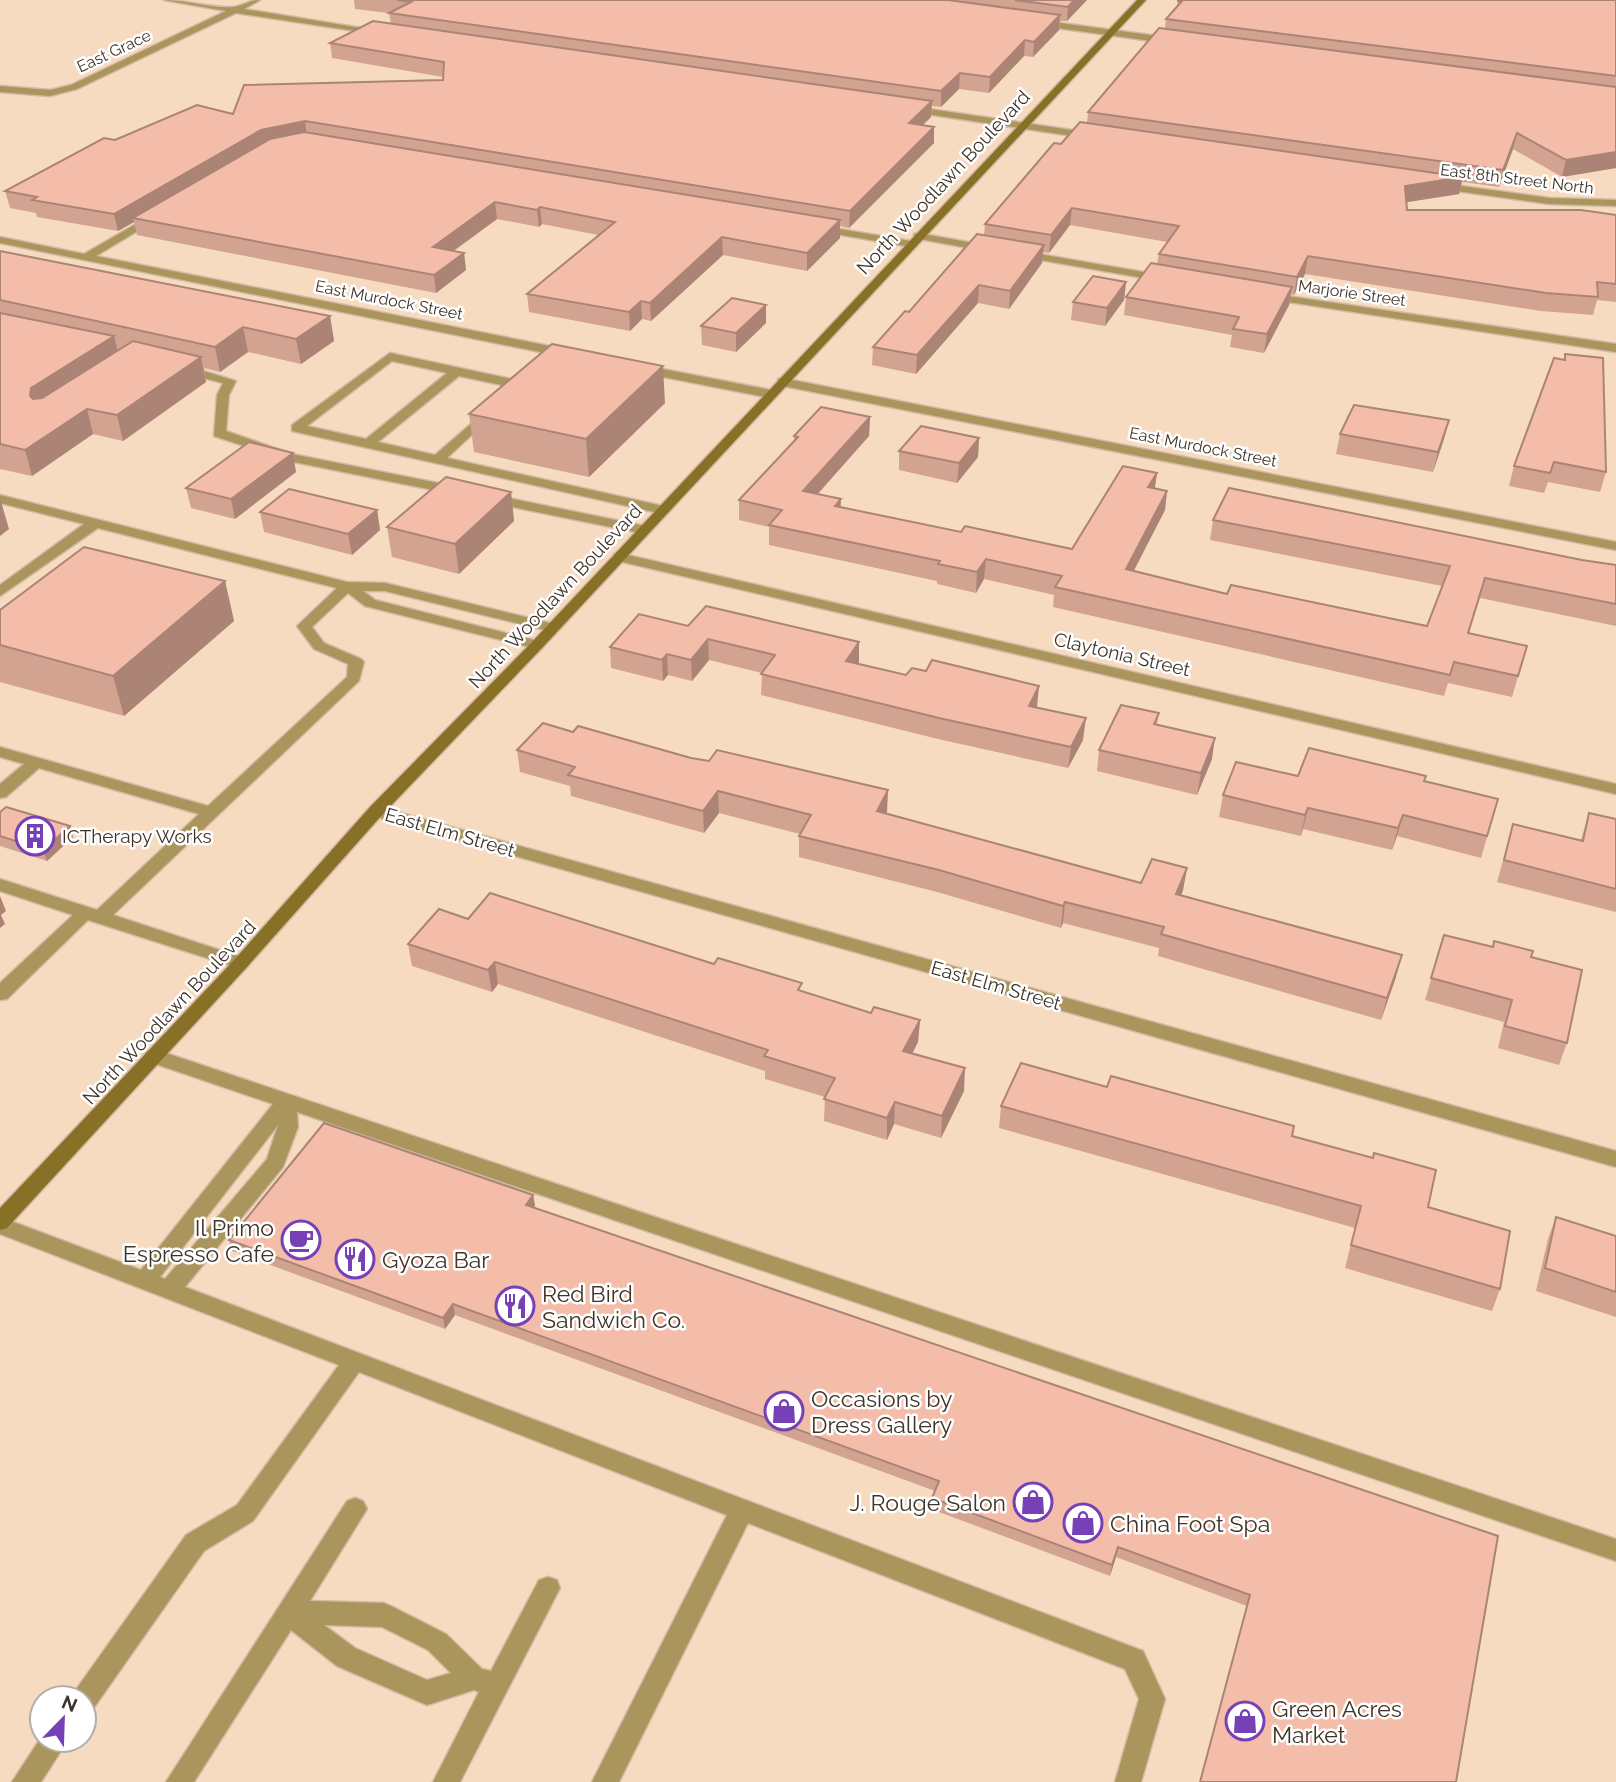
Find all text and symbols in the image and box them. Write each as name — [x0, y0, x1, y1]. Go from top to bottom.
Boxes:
street label: East Grace — [74, 26, 154, 76]
street label: North Woodlawn Boulevard — [852, 85, 1034, 279]
street label: East 8th Street North — [1439, 160, 1595, 198]
street label: East Murdock Street — [314, 276, 465, 324]
street label: Marjorie Street — [1297, 276, 1408, 310]
street label: East Murdock Street — [1128, 423, 1279, 471]
street label: North Woodlawn Boulevard — [464, 499, 646, 693]
street label: Claytonia Street — [1052, 628, 1193, 681]
street label: East Elm Street — [383, 803, 518, 861]
building icon: ICTherapy Works — [14, 815, 56, 857]
place label: ICTherapy Works — [62, 825, 212, 847]
street label: North Woodlawn Boulevard — [78, 915, 260, 1109]
street label: East Elm Street — [929, 956, 1064, 1014]
place label: Il Primo Espresso Cafe — [123, 1214, 274, 1267]
cafe icon: Il Primo Espresso Cafe — [280, 1219, 322, 1261]
restaurant icon: Gyoza Bar — [334, 1238, 376, 1280]
place label: Gyoza Bar — [382, 1246, 489, 1273]
place label: Red Bird Sandwich Co. — [542, 1280, 685, 1333]
restaurant icon: Red Bird Sandwich Co. — [494, 1285, 536, 1327]
place label: Occasions by Dress Gallery — [811, 1385, 952, 1438]
shop icon: Occasions by Dress Gallery — [763, 1390, 805, 1432]
shop icon: J. Rouge Salon — [1012, 1481, 1054, 1523]
place label: J. Rouge Salon — [850, 1489, 1006, 1516]
shop icon: China Foot Spa — [1062, 1502, 1104, 1544]
place label: China Foot Spa — [1110, 1510, 1270, 1537]
north arrow — [28, 1684, 98, 1754]
text: N — [59, 1690, 81, 1716]
place label: Green Acres Market — [1272, 1695, 1402, 1748]
shop icon: Green Acres Market — [1224, 1700, 1266, 1742]

